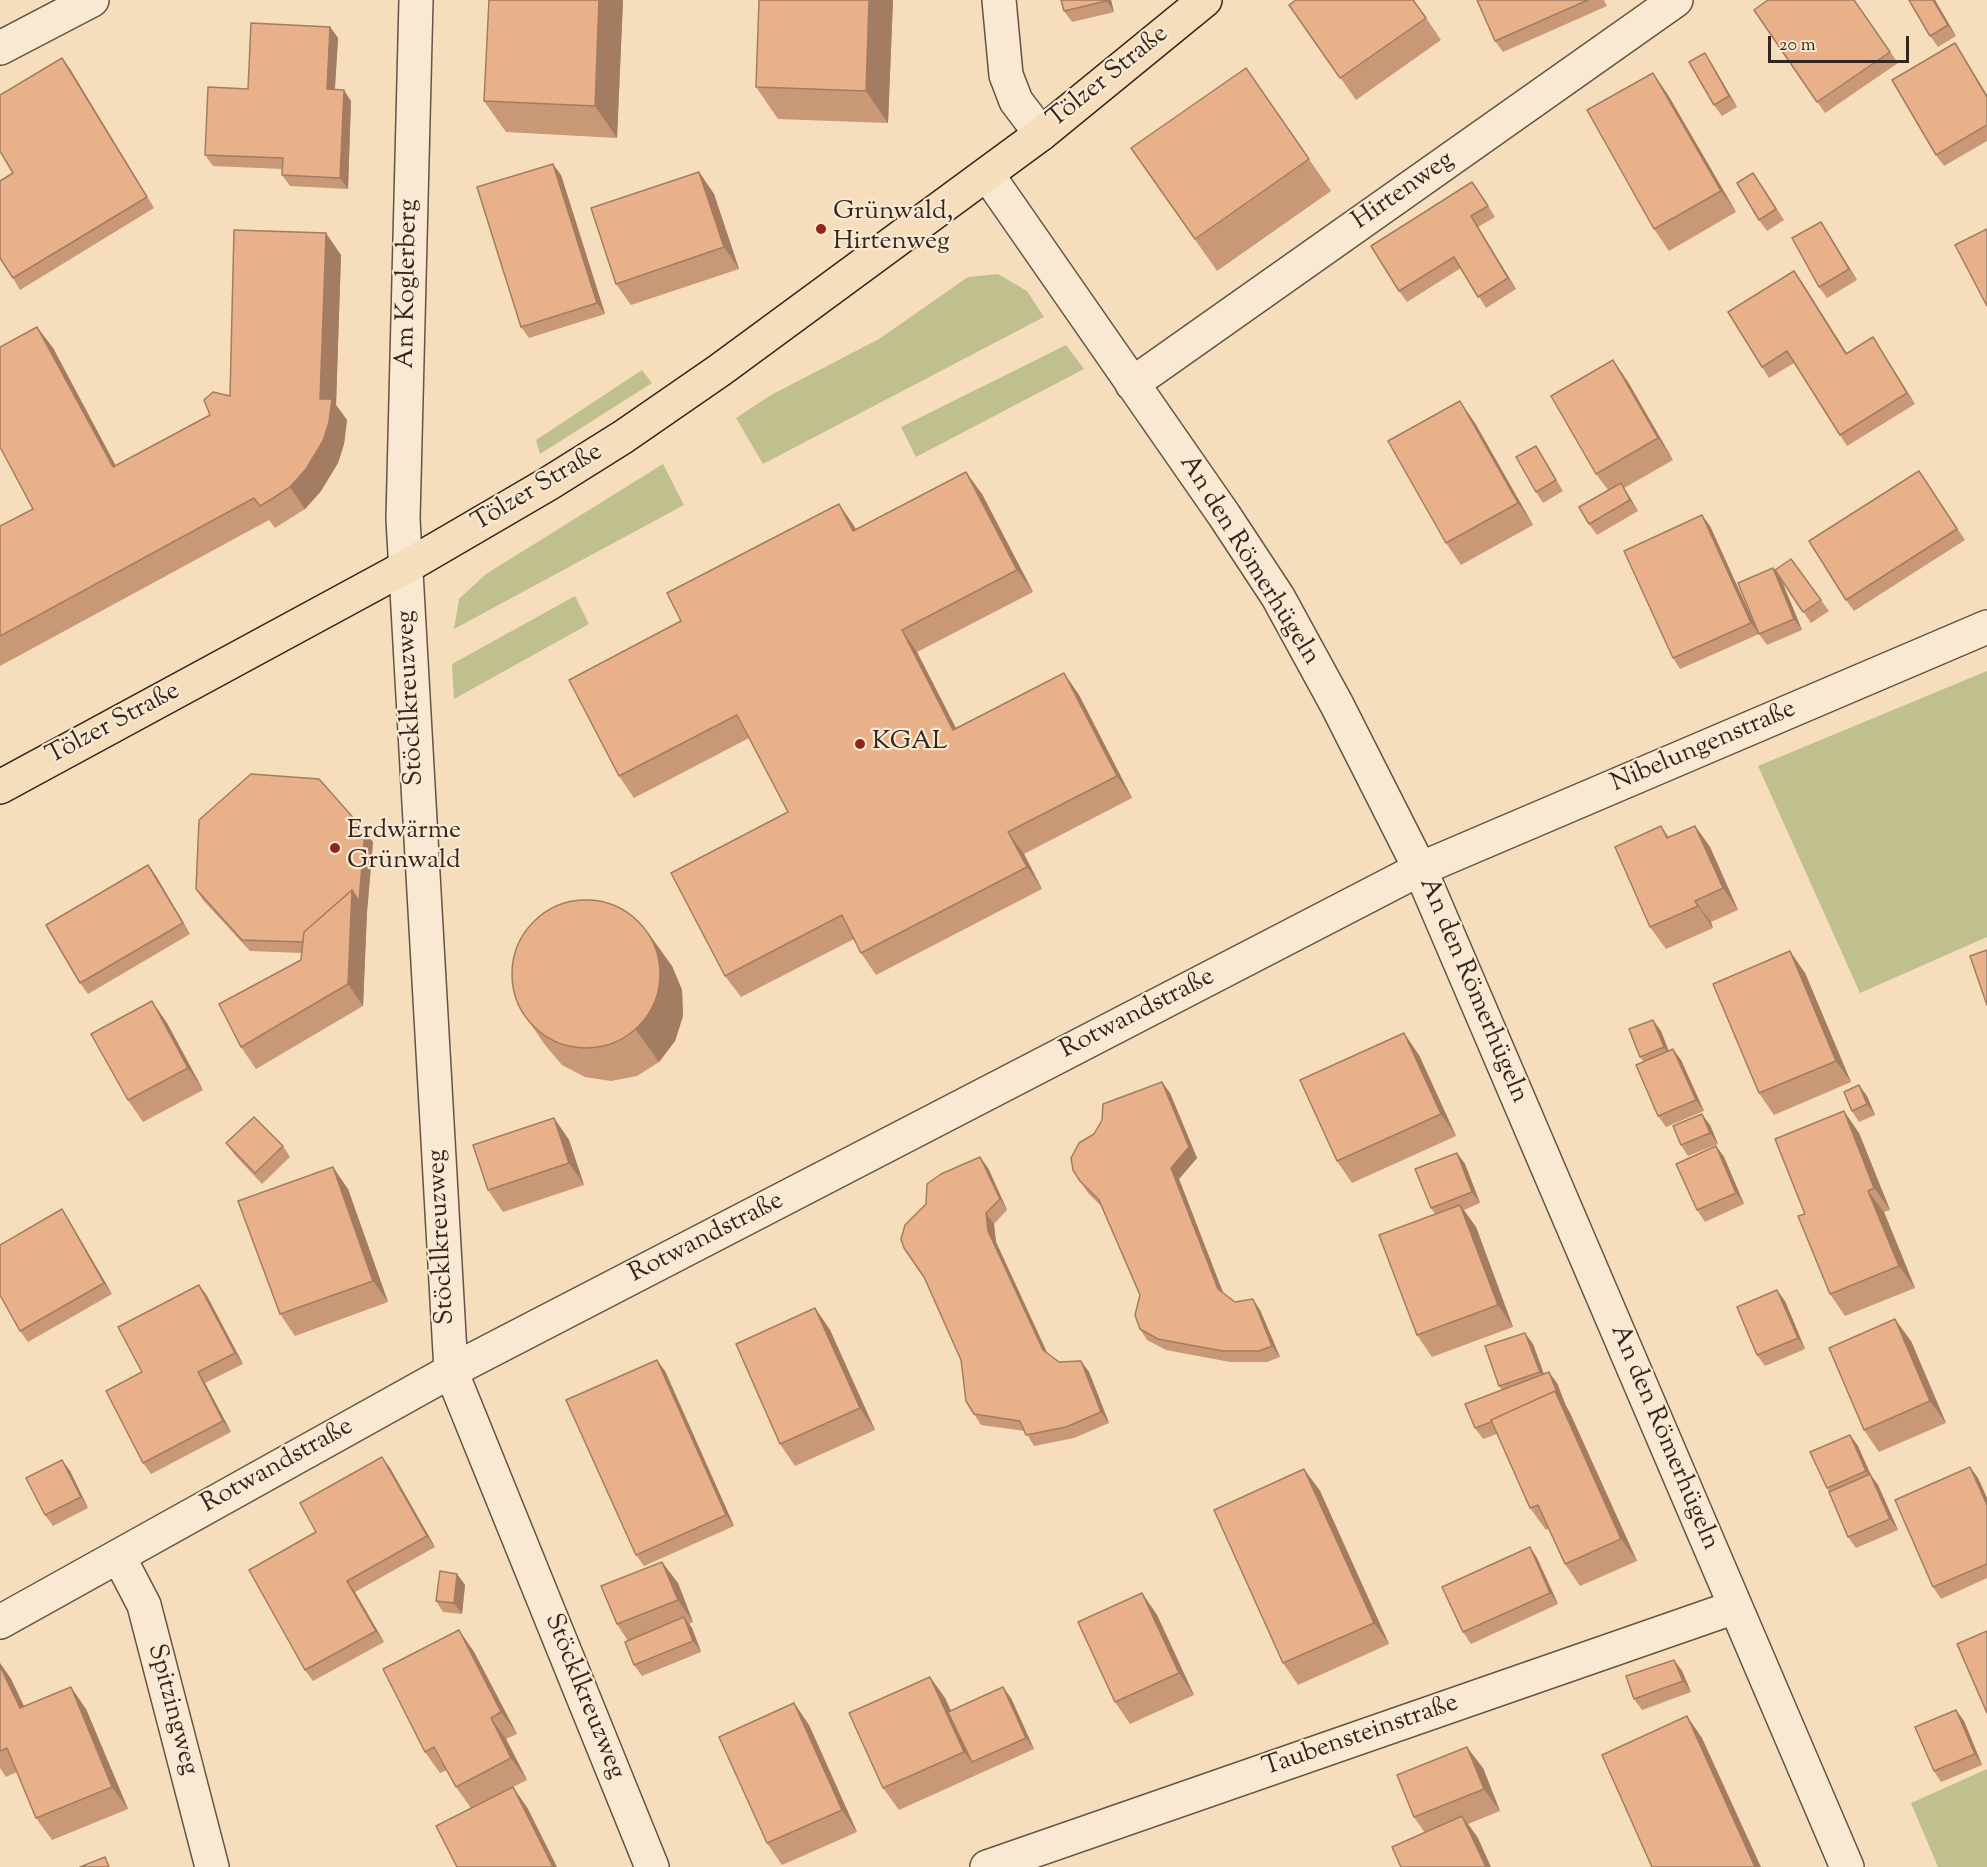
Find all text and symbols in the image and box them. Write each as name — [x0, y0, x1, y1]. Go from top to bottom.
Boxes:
street label: Tölzer Straße — [1042, 20, 1176, 136]
scale bar — [1771, 24, 1912, 62]
text: 20 m — [1779, 33, 1816, 59]
street label: Hirtenweg — [1347, 146, 1461, 238]
place label: Grünwald, Hirtenweg — [833, 198, 953, 260]
street label: Am Koglerberg — [392, 199, 426, 369]
marker: Grünwald, Hirtenweg — [814, 222, 828, 236]
street label: Tölzer Straße — [467, 438, 609, 540]
street label: An den Römerhügeln — [1171, 450, 1325, 672]
street label: Stöcklkreuzweg — [392, 609, 432, 787]
street label: Tölzer Straße — [42, 677, 186, 773]
street label: Nibelungenstraße — [1607, 695, 1801, 801]
place label: KGAL — [872, 728, 948, 760]
marker: KGAL — [853, 737, 867, 751]
place label: Erdwärme Grünwald — [347, 817, 461, 879]
marker: Erdwärme Grünwald — [328, 841, 342, 855]
street label: An den Römerhügeln — [1410, 874, 1534, 1108]
street label: Rotwandstraße — [1056, 963, 1220, 1067]
street label: Stöcklkreuzweg — [423, 1148, 463, 1326]
street label: Rotwandstraße — [625, 1187, 789, 1291]
street label: An den Römerhügeln — [1601, 1321, 1725, 1555]
street label: Rotwandstraße — [197, 1412, 359, 1522]
street label: Stöcklkreuzweg — [536, 1610, 630, 1784]
street label: Spitzingweg — [139, 1641, 203, 1779]
street label: Taubensteinstraße — [1259, 1689, 1463, 1785]

